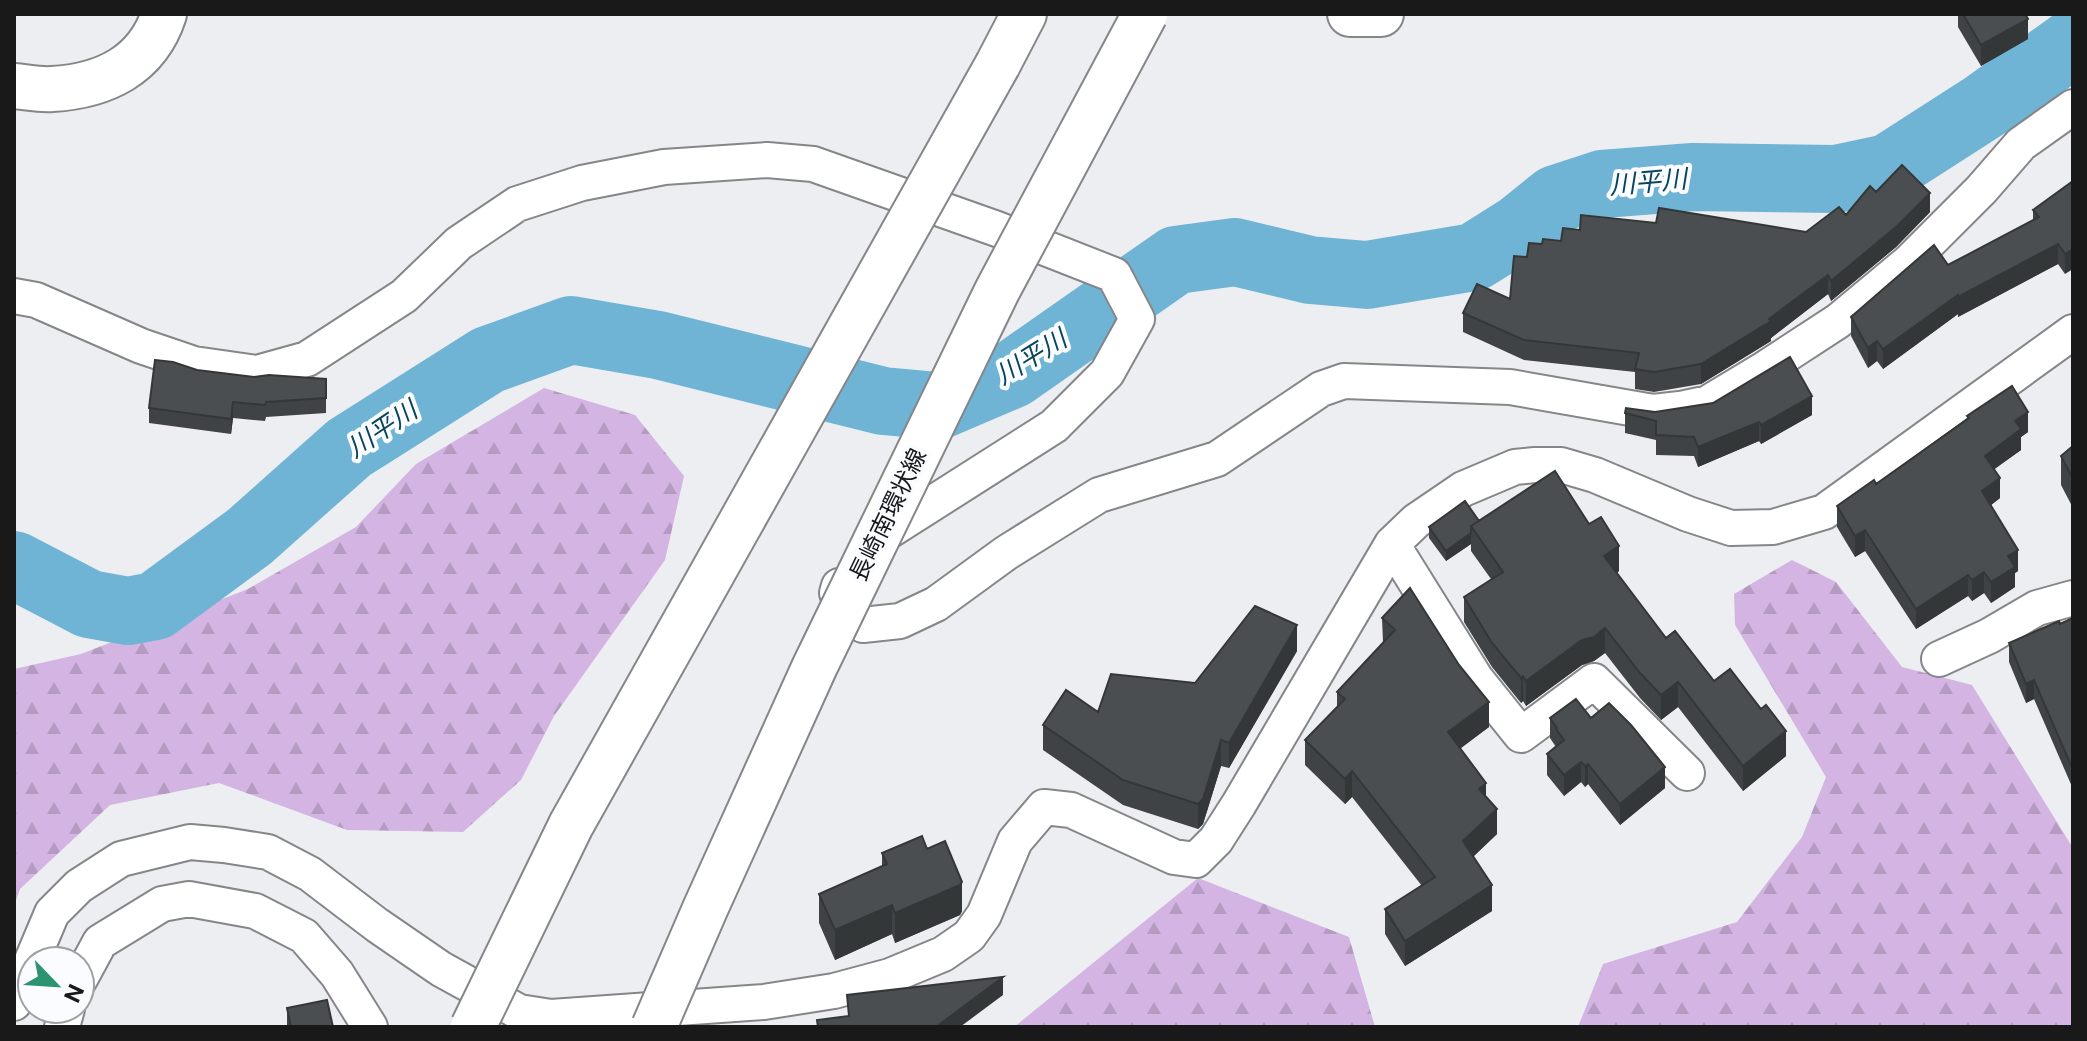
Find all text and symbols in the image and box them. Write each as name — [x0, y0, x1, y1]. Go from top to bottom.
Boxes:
water label: 川平川 — [1608, 162, 1691, 200]
water label: 川平川 — [989, 321, 1075, 390]
water label: 川平川 — [341, 392, 425, 463]
street label: 長崎南環状線 — [843, 444, 931, 585]
north arrow — [16, 945, 96, 1025]
text: N — [59, 980, 90, 1007]

